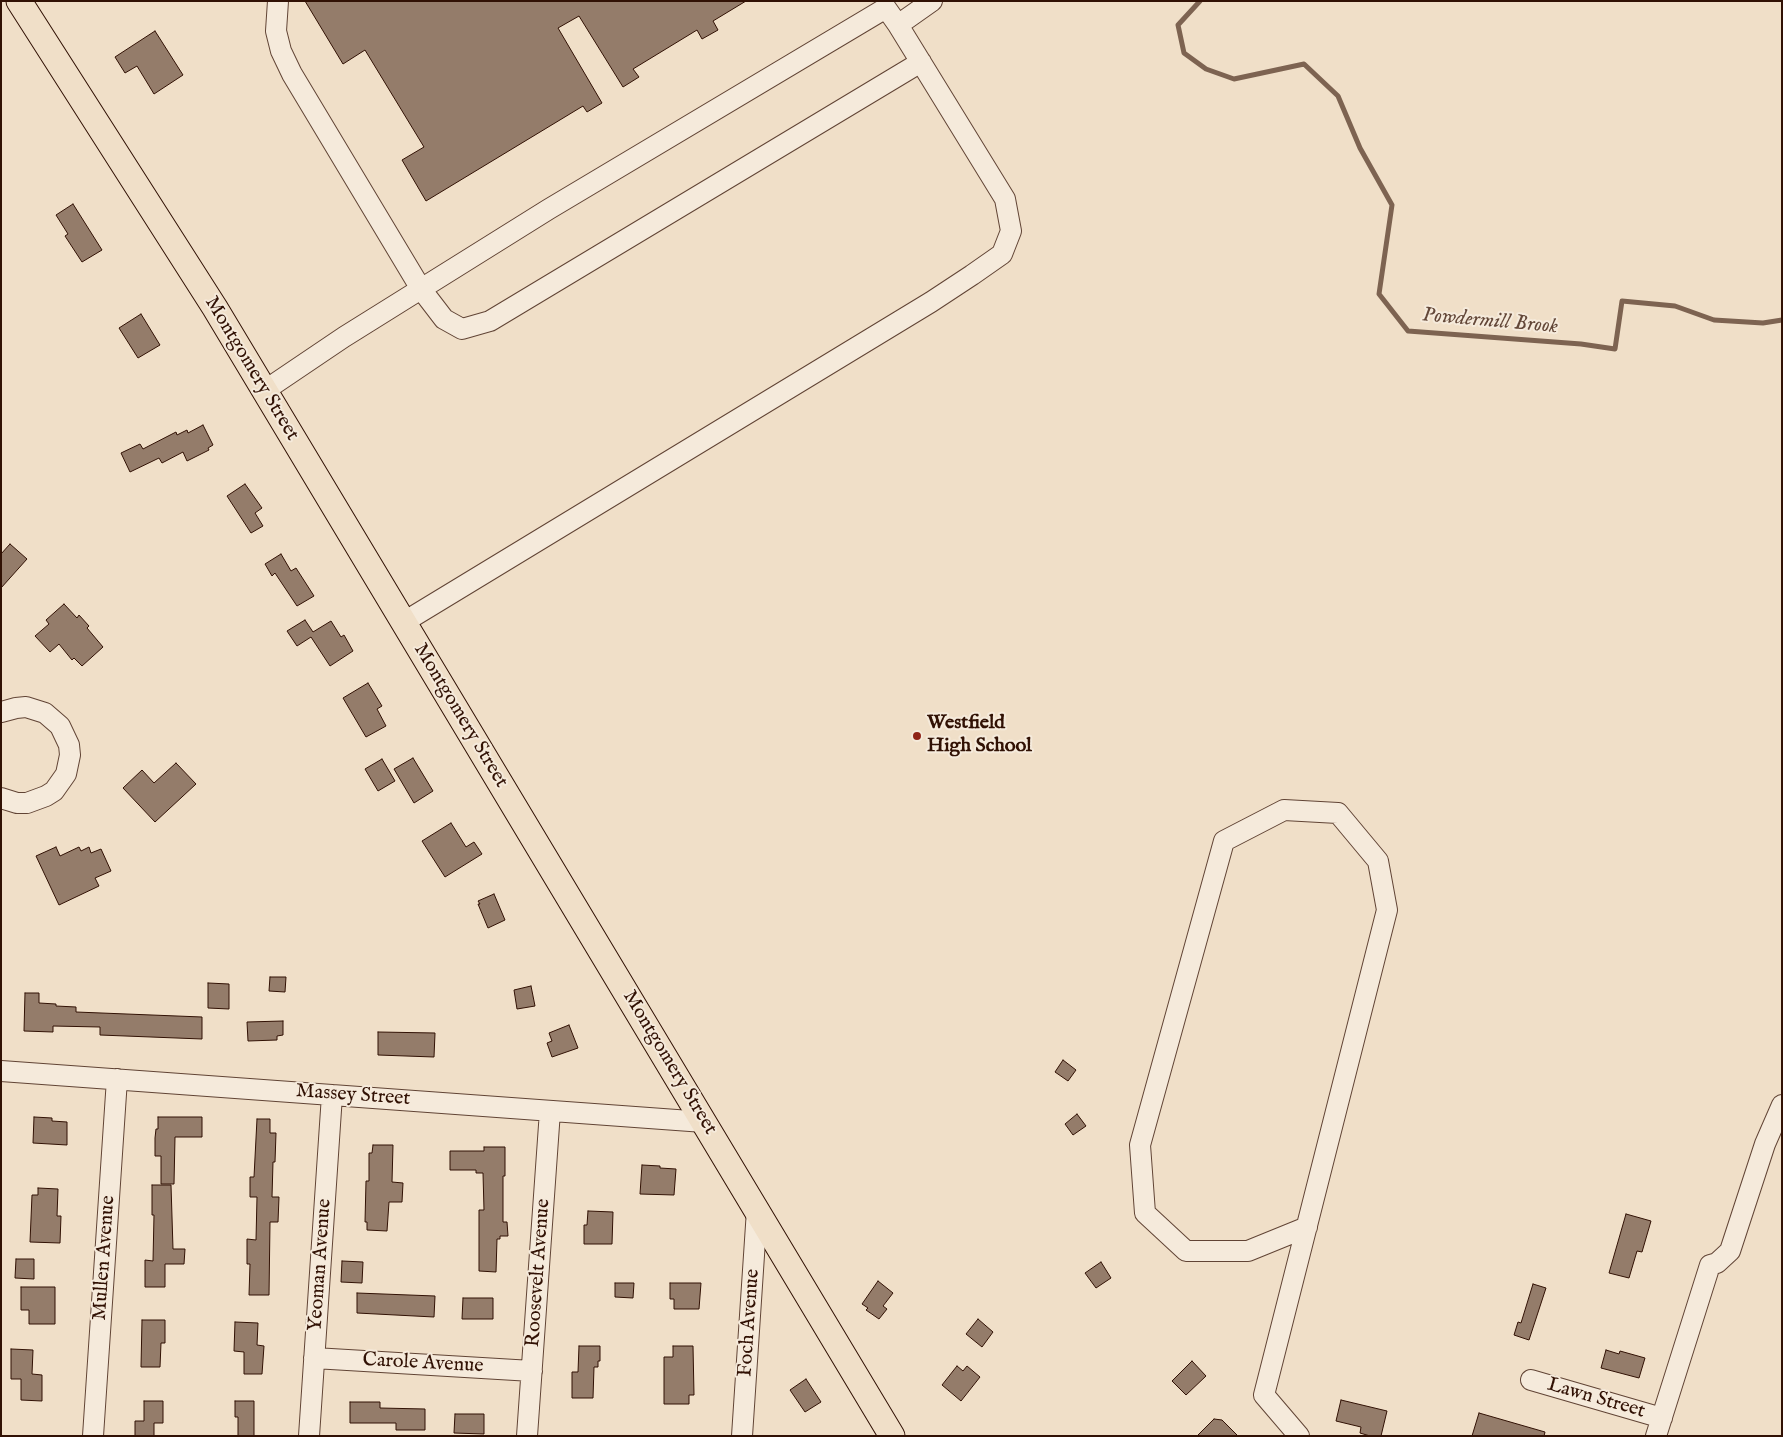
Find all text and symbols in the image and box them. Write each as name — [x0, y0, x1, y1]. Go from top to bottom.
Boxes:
street label: Montgomery Street — [198, 292, 304, 446]
water label: Powdermill Brook — [1421, 304, 1559, 340]
street label: Montgomery Street — [407, 639, 513, 793]
place label: Westfield High School — [927, 712, 1032, 759]
marker: Westfield High School — [911, 730, 923, 742]
street label: Montgomery Street — [616, 986, 722, 1140]
street label: Massey Street — [295, 1080, 411, 1112]
street label: Mullen Avenue — [89, 1195, 121, 1321]
street label: Yeoman Avenue — [304, 1198, 338, 1332]
street label: Roosevelt Avenue — [522, 1198, 556, 1348]
street label: Foch Avenue — [734, 1268, 766, 1378]
street label: Carole Avenue — [362, 1349, 484, 1379]
street label: Lawn Street — [1544, 1374, 1648, 1424]

